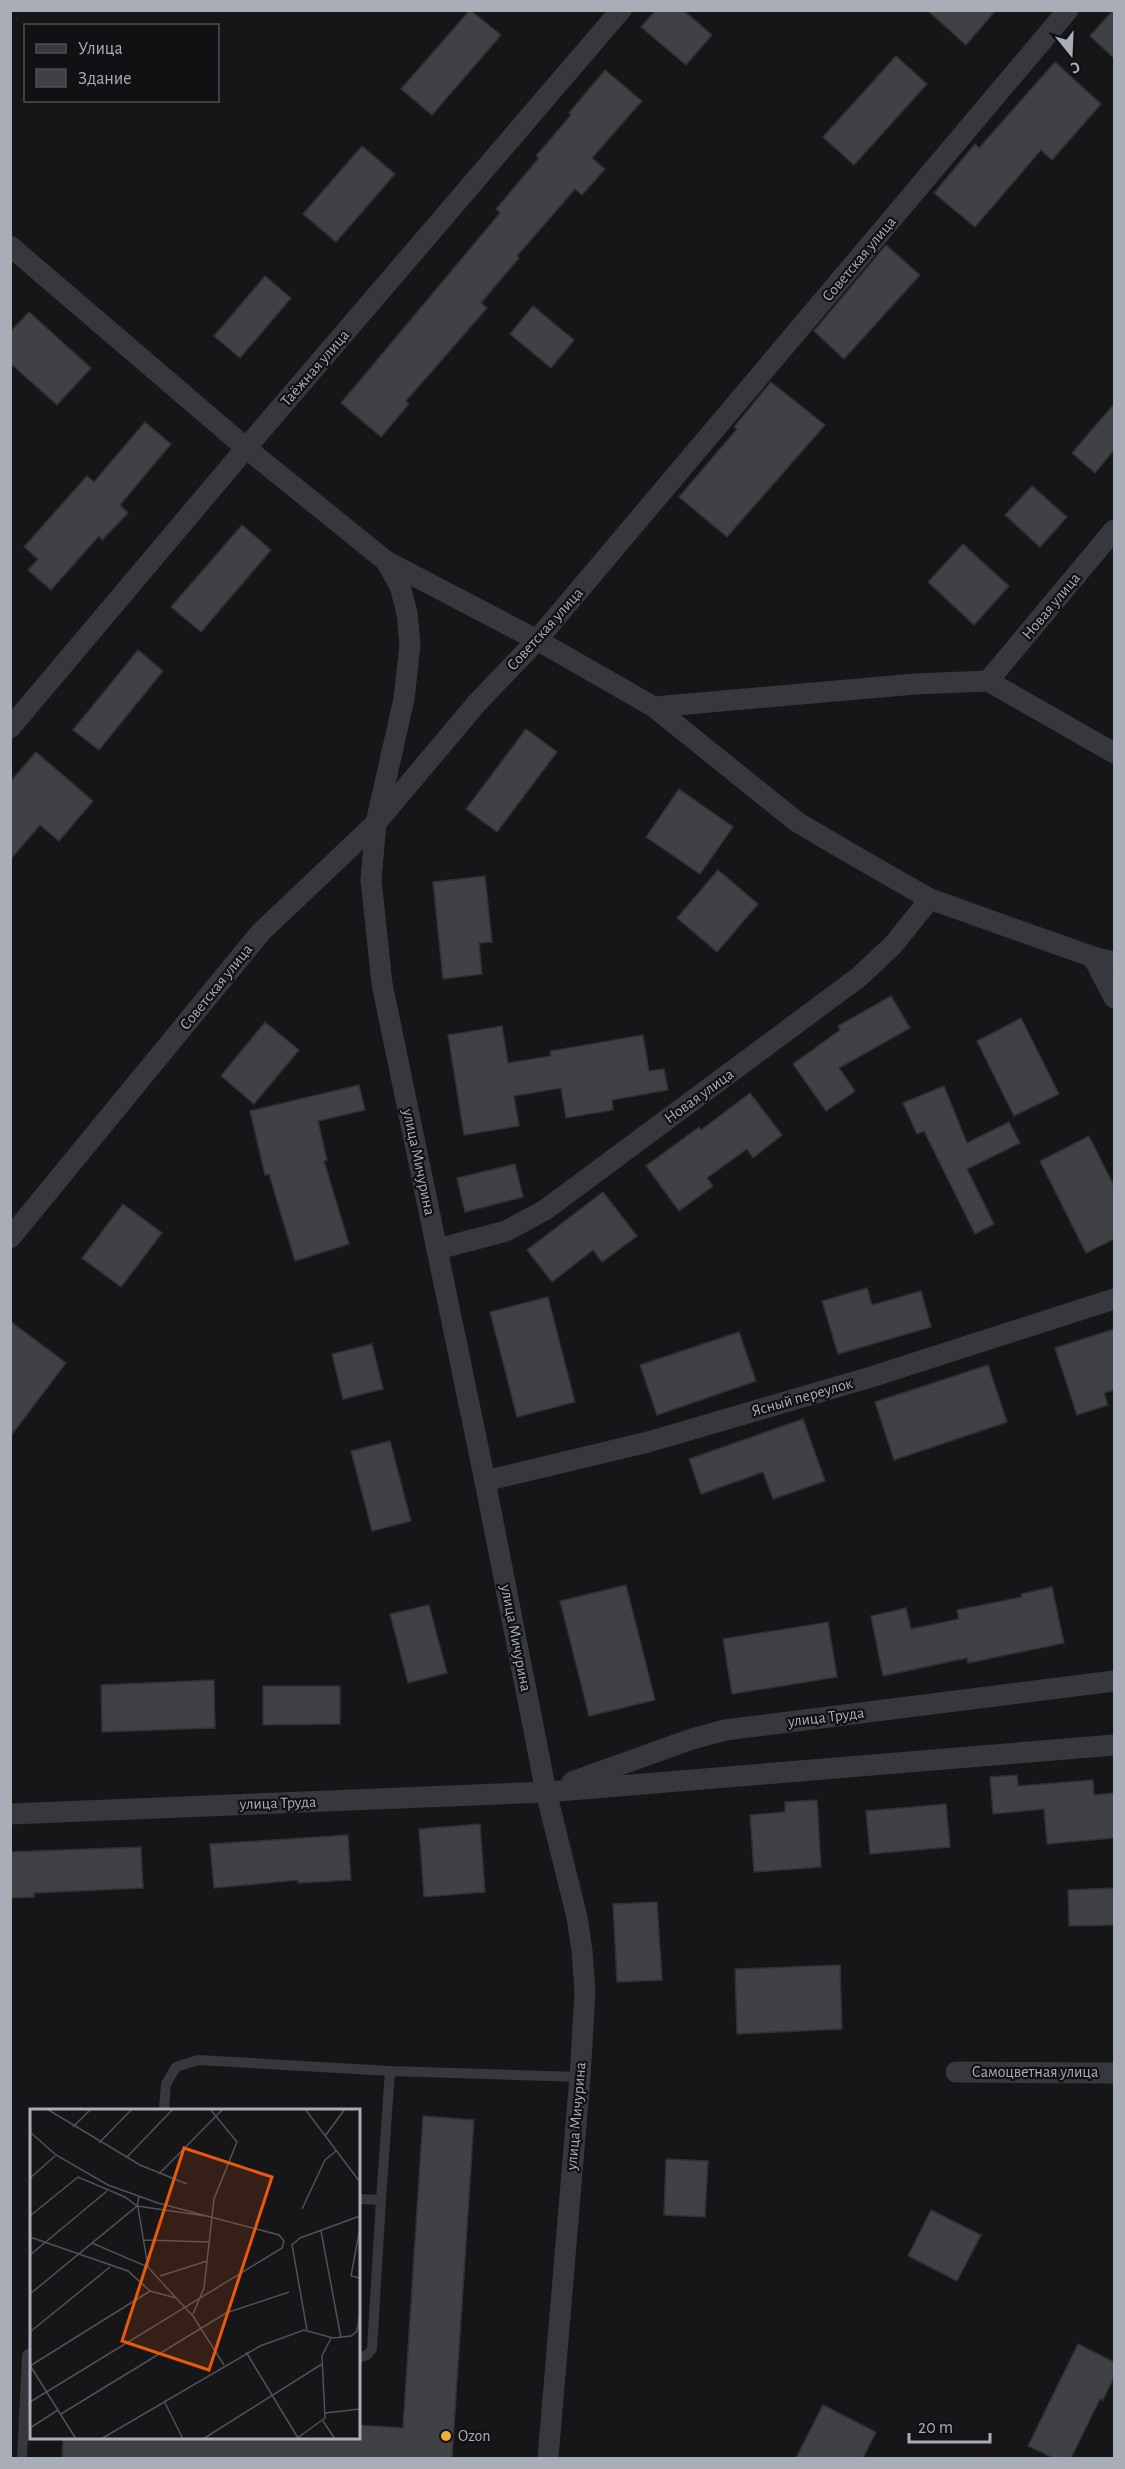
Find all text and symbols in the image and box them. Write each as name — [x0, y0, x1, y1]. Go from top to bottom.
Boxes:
legend — [24, 24, 219, 102]
north arrow — [1041, 24, 1101, 84]
text: Улица — [78, 40, 123, 58]
text: С — [1069, 58, 1082, 76]
text: Здание — [78, 70, 132, 88]
street label: Советская улица — [819, 214, 900, 305]
street label: Таёжная улица — [278, 327, 353, 410]
street label: Новая улица — [1019, 570, 1084, 643]
street label: Советская улица — [504, 585, 587, 674]
street label: Советская улица — [177, 941, 256, 1034]
street label: Новая улица — [661, 1066, 737, 1127]
street label: улица Мичурина — [399, 1106, 438, 1217]
street label: Ясный переулок — [750, 1375, 855, 1420]
street label: улица Мичурина — [497, 1582, 534, 1693]
street label: улица Труда — [786, 1704, 865, 1731]
street label: улица Труда — [238, 1794, 317, 1813]
street label: улица Мичурина — [563, 2061, 590, 2172]
street label: Самоцветная улица — [972, 2064, 1098, 2081]
inset map — [30, 2109, 360, 2439]
scale bar — [909, 2406, 990, 2444]
text: 20 m — [918, 2419, 953, 2437]
place label: Ozon — [458, 2428, 490, 2444]
marker: Ozon — [439, 2429, 453, 2443]

